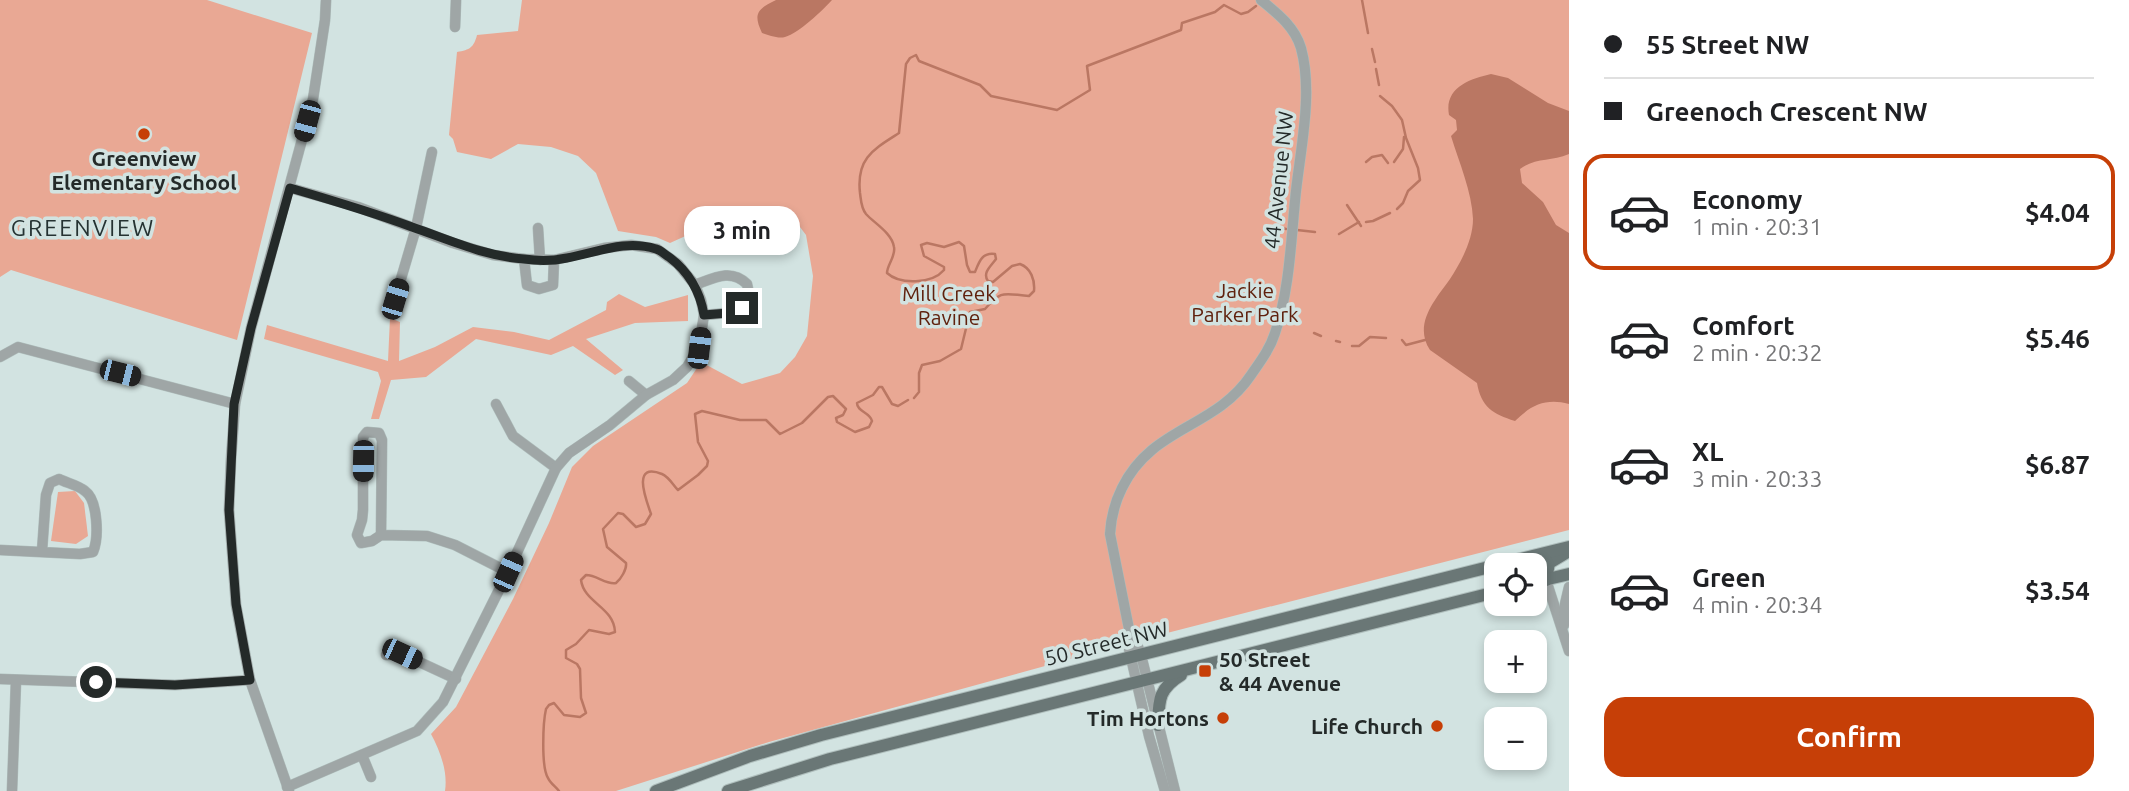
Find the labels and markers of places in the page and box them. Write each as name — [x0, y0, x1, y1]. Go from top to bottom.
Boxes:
marker: Greenview Elementary School — [136, 126, 152, 142]
place label: Greenview Elementary School — [51, 146, 237, 194]
place label: 50 Street & 44 Avenue — [1219, 647, 1341, 695]
marker: 50 Street & 44 Avenue — [1197, 663, 1213, 679]
place label: Tim Hortons — [1087, 706, 1209, 730]
marker: Tim Hortons — [1215, 710, 1231, 726]
place label: Life Church — [1311, 714, 1423, 738]
marker: Life Church — [1429, 718, 1445, 734]

